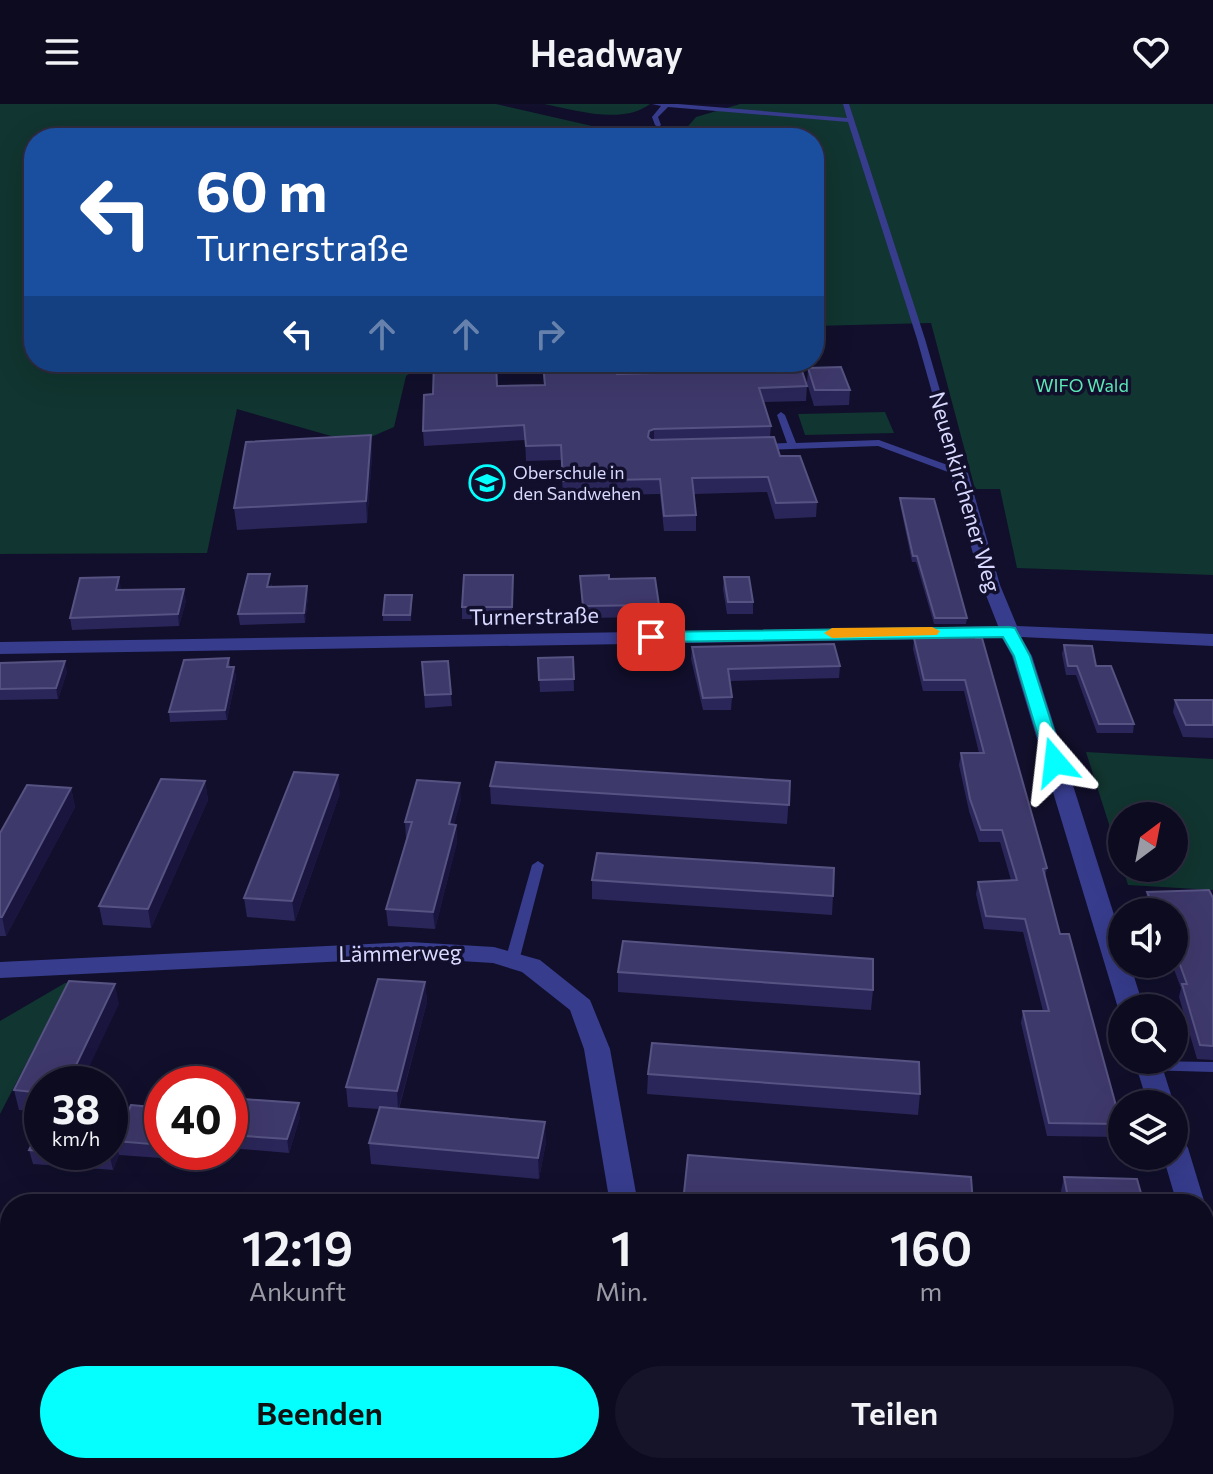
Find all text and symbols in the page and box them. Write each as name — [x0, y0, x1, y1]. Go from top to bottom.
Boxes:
icon: menu — [40, 30, 84, 74]
text: Headway — [530, 30, 683, 74]
icon: heart — [1129, 30, 1173, 74]
text: 60 m — [196, 155, 327, 224]
icon: left — [64, 160, 168, 264]
text: Turnerstraße — [196, 224, 409, 268]
icon: left — [276, 312, 320, 356]
icon: ahead — [360, 312, 404, 356]
icon: ahead — [444, 312, 488, 356]
icon: right — [528, 312, 572, 356]
park label: WIFO Wald — [1035, 374, 1129, 396]
street label: Neuenkirchener Weg — [924, 388, 1007, 595]
place label: Oberschule in den Sandwehen — [513, 461, 641, 504]
school or university icon: Oberschule in den Sandwehen — [468, 464, 506, 502]
street label: Turnerstraße — [469, 601, 599, 630]
pin — [617, 603, 685, 671]
icon: arrive — [629, 615, 673, 659]
position arrow — [1013, 720, 1097, 804]
north arrow — [1108, 802, 1188, 882]
map controls — [1108, 802, 1188, 1170]
button: sound — [1108, 898, 1188, 978]
street label: Lämmerweg — [338, 938, 462, 967]
button: search — [1108, 994, 1188, 1074]
speed limit sign: 40 — [144, 1066, 248, 1170]
text: 38 — [52, 1083, 100, 1132]
button: layers — [1108, 1090, 1188, 1170]
text: km/h — [52, 1126, 100, 1150]
text: 12:19 — [242, 1217, 353, 1276]
text: 1 — [611, 1217, 632, 1276]
text: 160 — [890, 1217, 972, 1276]
text: Ankunft — [249, 1275, 346, 1306]
text: Min. — [595, 1275, 648, 1306]
text: m — [920, 1275, 942, 1306]
button: Beenden — [40, 1366, 599, 1458]
button: Teilen — [615, 1366, 1174, 1458]

